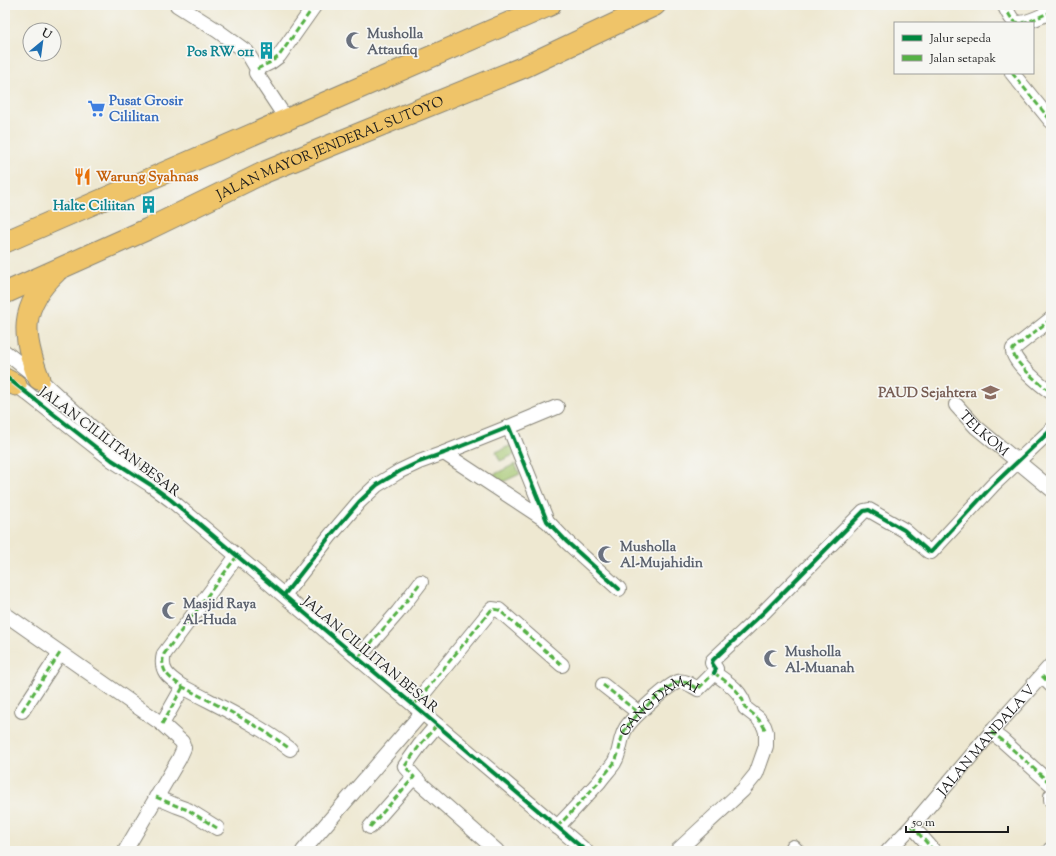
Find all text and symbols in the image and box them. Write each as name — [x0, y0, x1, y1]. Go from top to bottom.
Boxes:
north arrow — [22, 22, 62, 62]
legend — [894, 22, 1034, 74]
text: U — [38, 24, 54, 43]
place label: Musholla Attaufiq — [367, 25, 424, 61]
text: Jalur sepeda — [929, 30, 991, 48]
mosque icon: Musholla Attaufiq — [344, 31, 364, 51]
building icon: Pos RW 011 — [257, 41, 277, 61]
place label: Pos RW 011 — [187, 43, 254, 63]
text: Jalan setapak — [929, 50, 996, 68]
place label: Pusat Grosir Cililitan — [109, 92, 184, 128]
street label: JALAN MAYOR JENDERAL SUTOYO — [213, 93, 447, 207]
supermarket icon: Pusat Grosir Cililitan — [86, 98, 106, 118]
restaurant icon: Warung Syahnas — [73, 166, 93, 186]
place label: Warung Syahnas — [96, 168, 199, 188]
building icon: Halte Ciliitan — [138, 195, 158, 215]
place label: Halte Ciliitan — [53, 197, 136, 217]
street label: JALAN CILILITAN BESAR — [33, 382, 184, 502]
school or university icon: PAUD Sejahtera — [980, 382, 1000, 402]
place label: PAUD Sejahtera — [878, 384, 978, 404]
street label: TELKOM — [954, 407, 1013, 462]
place label: Musholla Al-Mujahidin — [620, 538, 704, 574]
mosque icon: Musholla Al-Mujahidin — [597, 544, 617, 564]
street label: JALAN CILILITAN BESAR — [297, 592, 442, 719]
place label: Masjid Raya Al-Huda — [183, 595, 257, 631]
mosque icon: Masjid Raya Al-Huda — [160, 601, 180, 621]
place label: Musholla Al-Muanah — [785, 643, 856, 679]
mosque icon: Musholla Al-Muanah — [762, 649, 782, 669]
street label: GANG DAMAI — [615, 673, 702, 740]
street label: JALAN MANDALA V — [933, 681, 1041, 802]
scale bar — [906, 808, 1008, 834]
text: 50 m — [911, 814, 935, 832]

